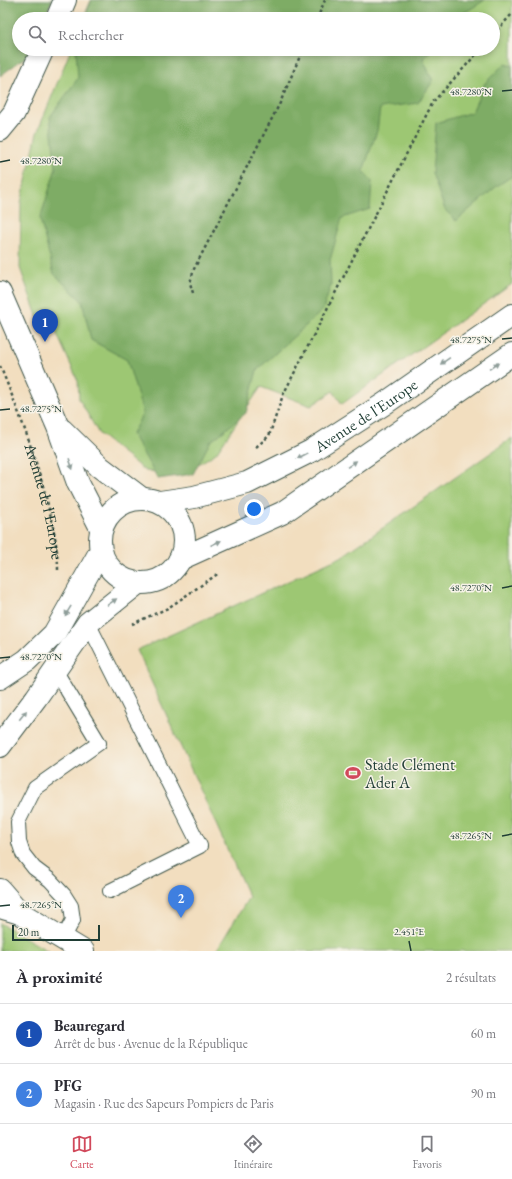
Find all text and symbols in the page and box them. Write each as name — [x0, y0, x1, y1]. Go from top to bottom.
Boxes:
search box — [12, 12, 500, 56]
icon: search — [26, 23, 48, 45]
text: Rechercher — [58, 25, 124, 44]
text: 48.7280°N — [450, 85, 492, 98]
text: 48.7280°N — [20, 154, 62, 167]
pin: 1 — [32, 309, 58, 342]
text: 48.7275°N — [450, 333, 492, 346]
one-way arrow — [440, 357, 451, 365]
one-way arrow — [488, 362, 499, 370]
street label: Avenue de l'Europe — [310, 374, 421, 458]
text: 48.7275°N — [20, 402, 62, 415]
street label: Avenue de l'Europe — [19, 440, 68, 560]
one-way arrow — [296, 453, 308, 459]
one-way arrow — [68, 458, 74, 470]
one-way arrow — [347, 460, 357, 468]
your location — [244, 499, 264, 519]
one-way arrow — [210, 540, 222, 546]
text: 48.7270°N — [450, 581, 492, 594]
one-way arrow — [106, 599, 118, 606]
one-way arrow — [64, 605, 71, 617]
text: 48.7270°N — [20, 650, 62, 663]
one-way arrow — [19, 709, 28, 720]
place label: Stade Clément Ader A — [364, 754, 455, 793]
sports icon: Stade Clément Ader A — [344, 764, 362, 782]
text: 48.7265°N — [450, 829, 492, 842]
pin: 2 — [168, 885, 194, 918]
text: 48.7265°N — [20, 898, 62, 911]
scale bar — [12, 923, 100, 942]
text: 20 m — [18, 925, 39, 939]
text: 2.451°E — [394, 925, 424, 938]
text: À proximité — [16, 966, 102, 988]
text: 2 résultats — [446, 969, 496, 986]
text: Beauregard — [54, 1016, 125, 1035]
text: 1 — [26, 1025, 32, 1042]
text: 60 m — [471, 1025, 496, 1042]
text: Arrêt de bus · Avenue de la République — [54, 1035, 248, 1052]
text: PFG — [54, 1076, 82, 1095]
text: 2 — [26, 1085, 32, 1102]
text: 90 m — [471, 1085, 496, 1102]
text: Magasin · Rue des Sapeurs Pompiers de Paris — [54, 1095, 274, 1112]
tab: Carte — [70, 1133, 94, 1171]
tab: Itinéraire — [234, 1133, 272, 1171]
tab: Favoris — [413, 1133, 442, 1171]

